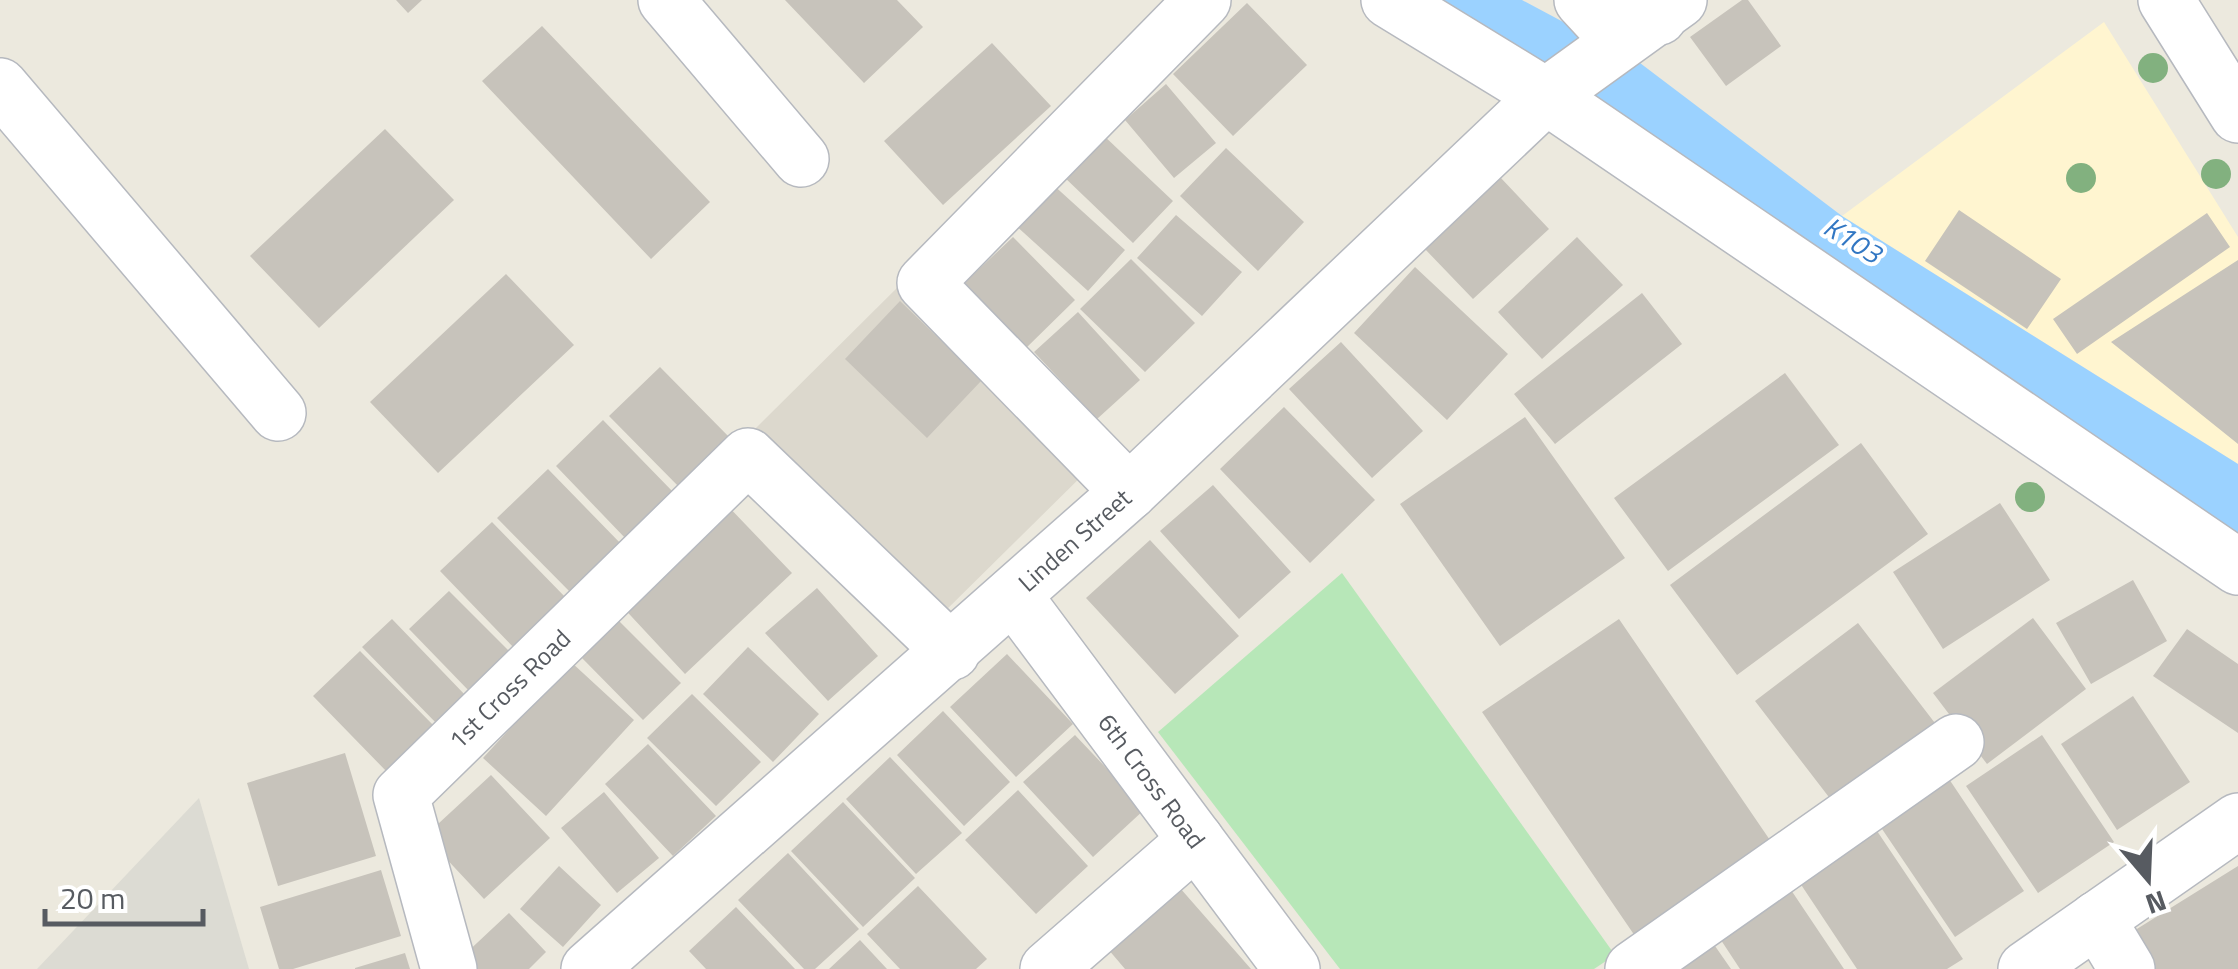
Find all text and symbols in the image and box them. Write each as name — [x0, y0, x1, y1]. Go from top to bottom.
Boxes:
water label: K103 — [1816, 205, 1892, 275]
street label: Linden Street — [1010, 479, 1140, 601]
street label: 1st Cross Road — [440, 620, 579, 758]
street label: 6th Cross Road — [1089, 706, 1215, 856]
north arrow — [2098, 829, 2198, 929]
scale bar — [45, 864, 202, 926]
text: 20 m — [60, 875, 125, 921]
text: N — [2140, 880, 2172, 927]

